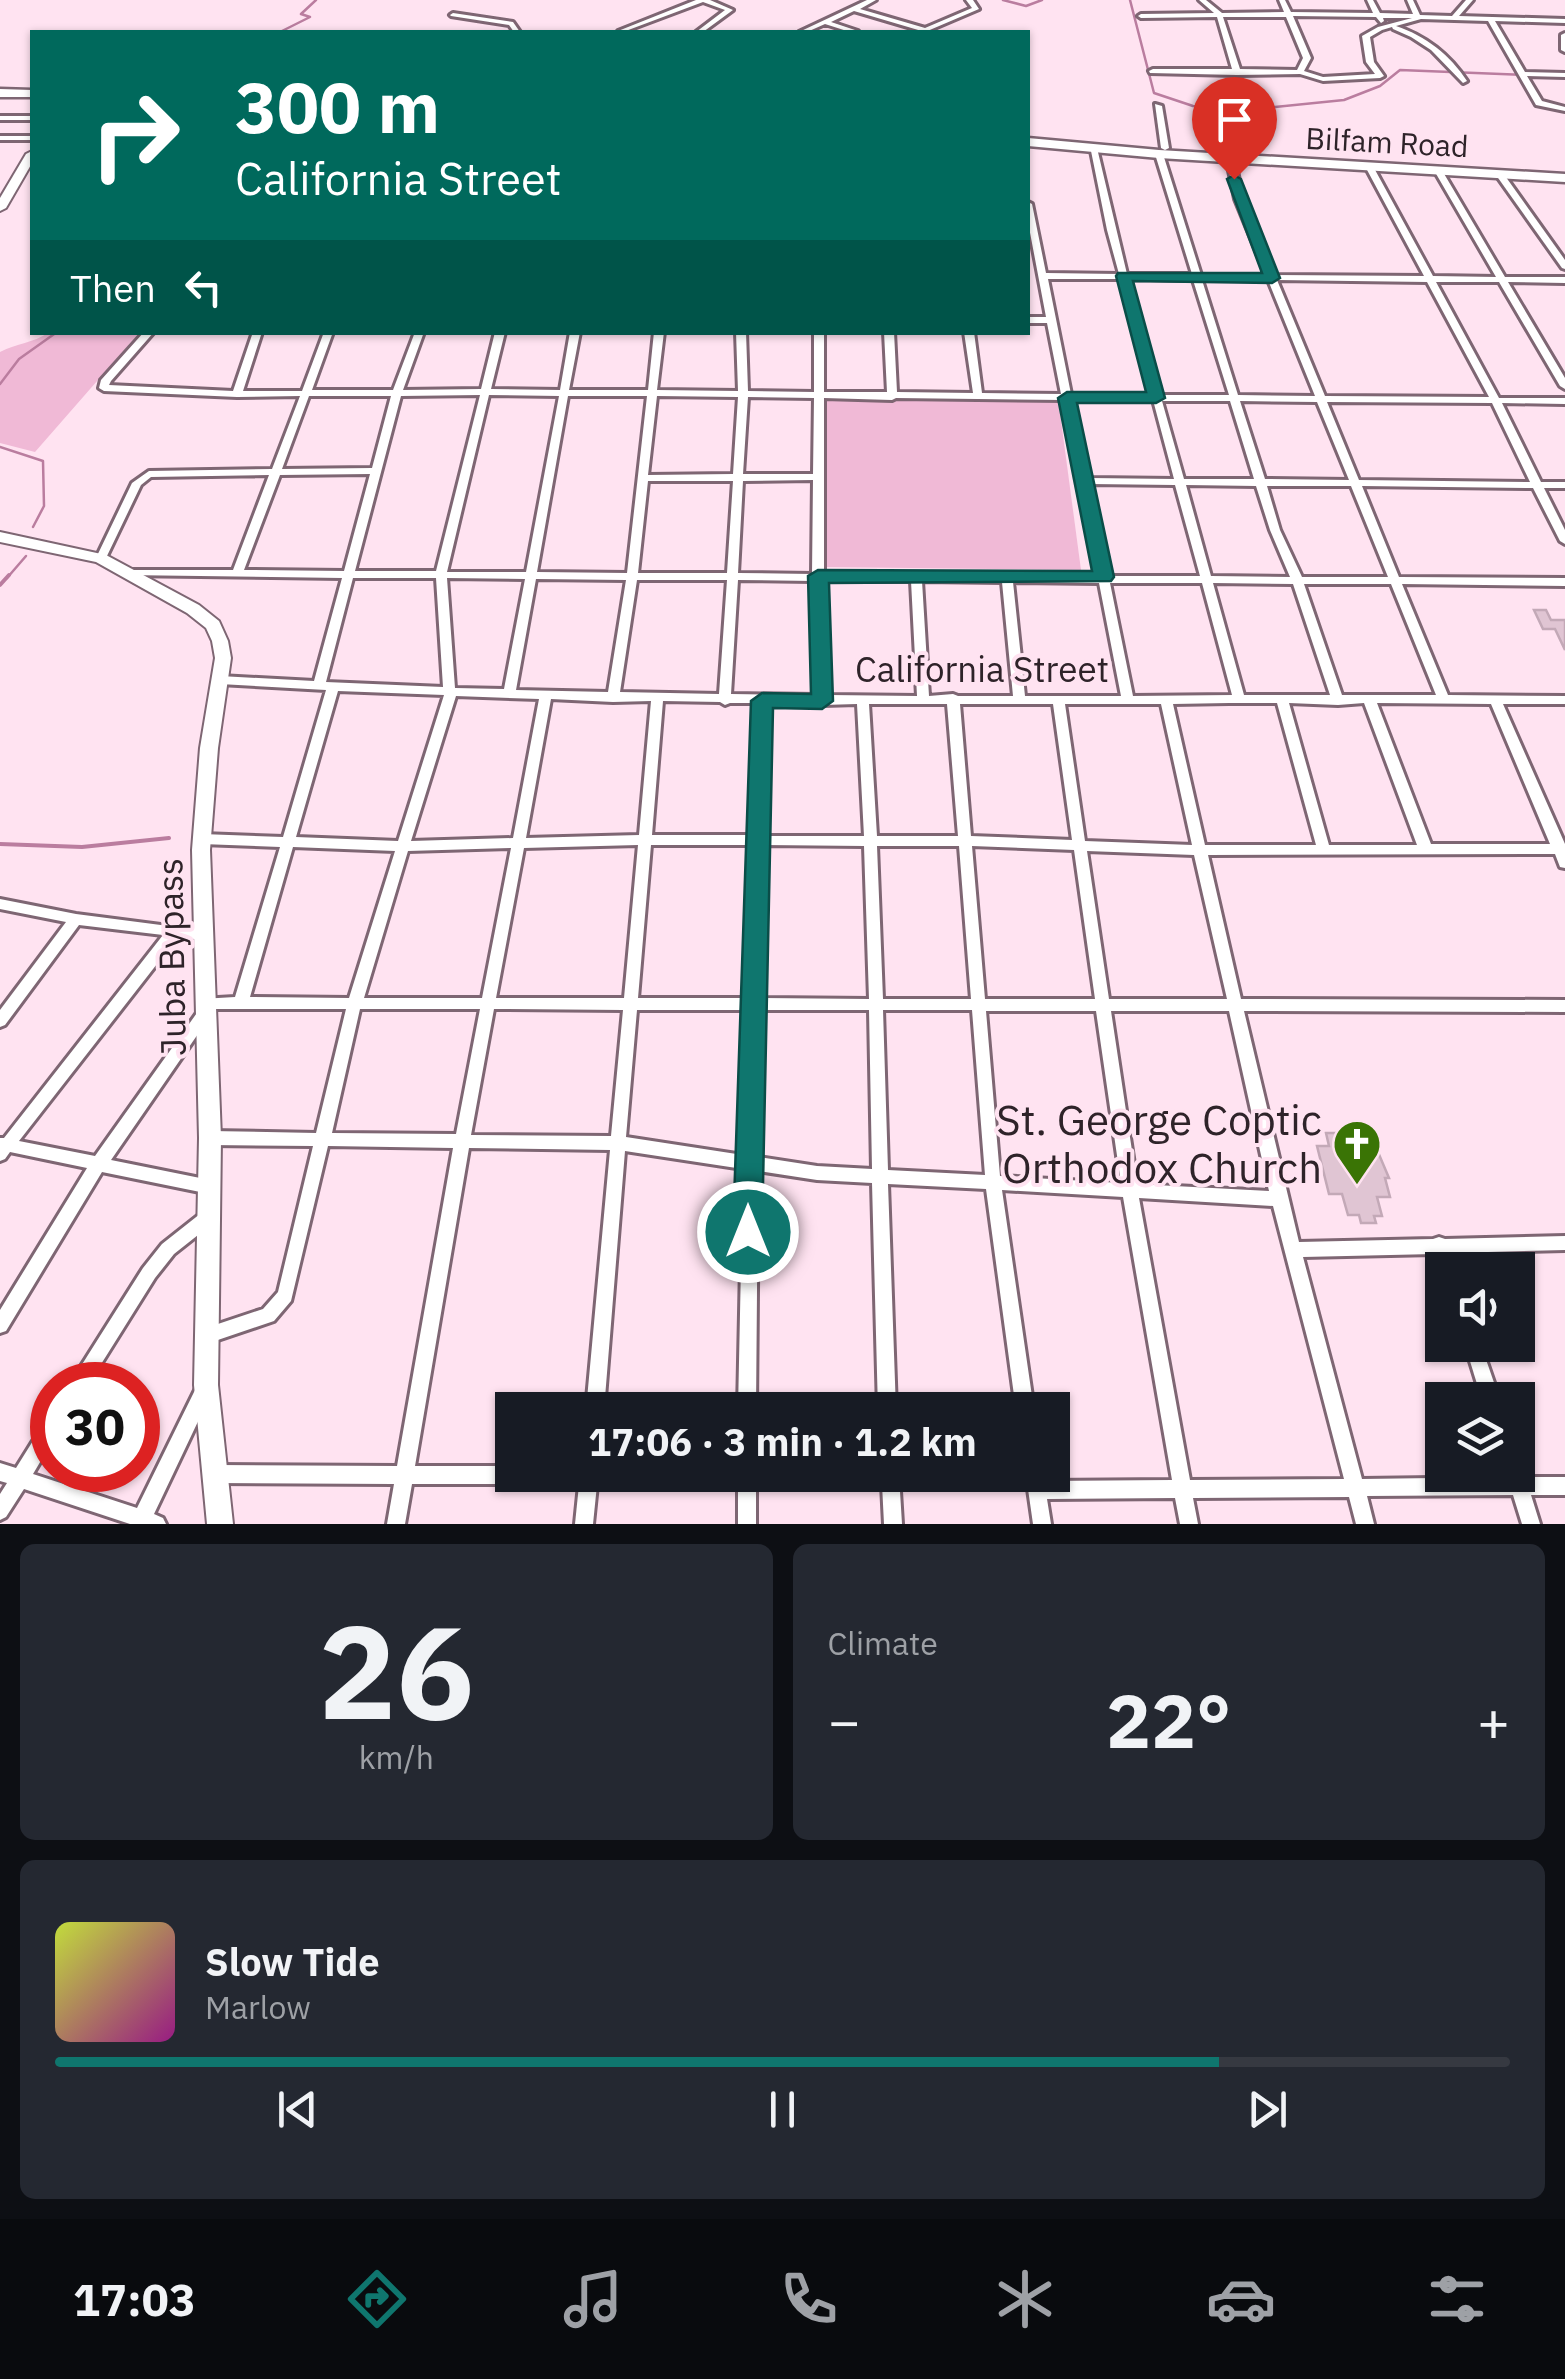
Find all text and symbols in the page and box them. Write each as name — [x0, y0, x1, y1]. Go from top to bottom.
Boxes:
text: 300 m — [235, 61, 440, 152]
icon: right — [70, 70, 200, 200]
pin — [1192, 77, 1277, 180]
icon: arrive — [1207, 92, 1262, 147]
street label: Bilfam Road — [1305, 118, 1470, 165]
text: California Street — [235, 149, 561, 207]
icon: left — [176, 260, 231, 315]
text: Then — [70, 263, 156, 312]
street label: California Street — [855, 646, 1109, 692]
street label: Juba Bypass — [146, 858, 196, 1056]
place label: St. George Coptic Orthodox Church — [996, 1092, 1322, 1195]
church icon: St. George Coptic Orthodox Church — [1331, 1118, 1383, 1186]
position arrow — [696, 1180, 800, 1284]
map controls — [1425, 1252, 1535, 1492]
button: sound — [1425, 1252, 1535, 1362]
speed limit sign: 30 — [30, 1362, 160, 1492]
button: layers — [1425, 1382, 1535, 1492]
text: 17:06 · 3 min · 1.2 km — [588, 1417, 977, 1466]
text: 26 — [318, 1586, 474, 1755]
text: Climate — [828, 1622, 938, 1664]
text: 22° — [1106, 1671, 1231, 1769]
text: − — [828, 1685, 861, 1756]
text: + — [1477, 1685, 1510, 1756]
text: km/h — [359, 1736, 434, 1778]
text: Slow Tide — [205, 1937, 380, 1986]
text: Marlow — [205, 1986, 311, 2028]
icon: previous — [270, 2082, 325, 2137]
icon: pause — [755, 2082, 810, 2137]
icon: next — [1240, 2082, 1295, 2137]
icon: directions — [342, 2264, 412, 2334]
icon: music — [558, 2264, 628, 2334]
icon: phone — [774, 2264, 844, 2334]
icon: climate — [990, 2264, 1060, 2334]
icon: car — [1206, 2264, 1276, 2334]
icon: filters — [1422, 2264, 1492, 2334]
text: 17:03 — [73, 2270, 196, 2328]

